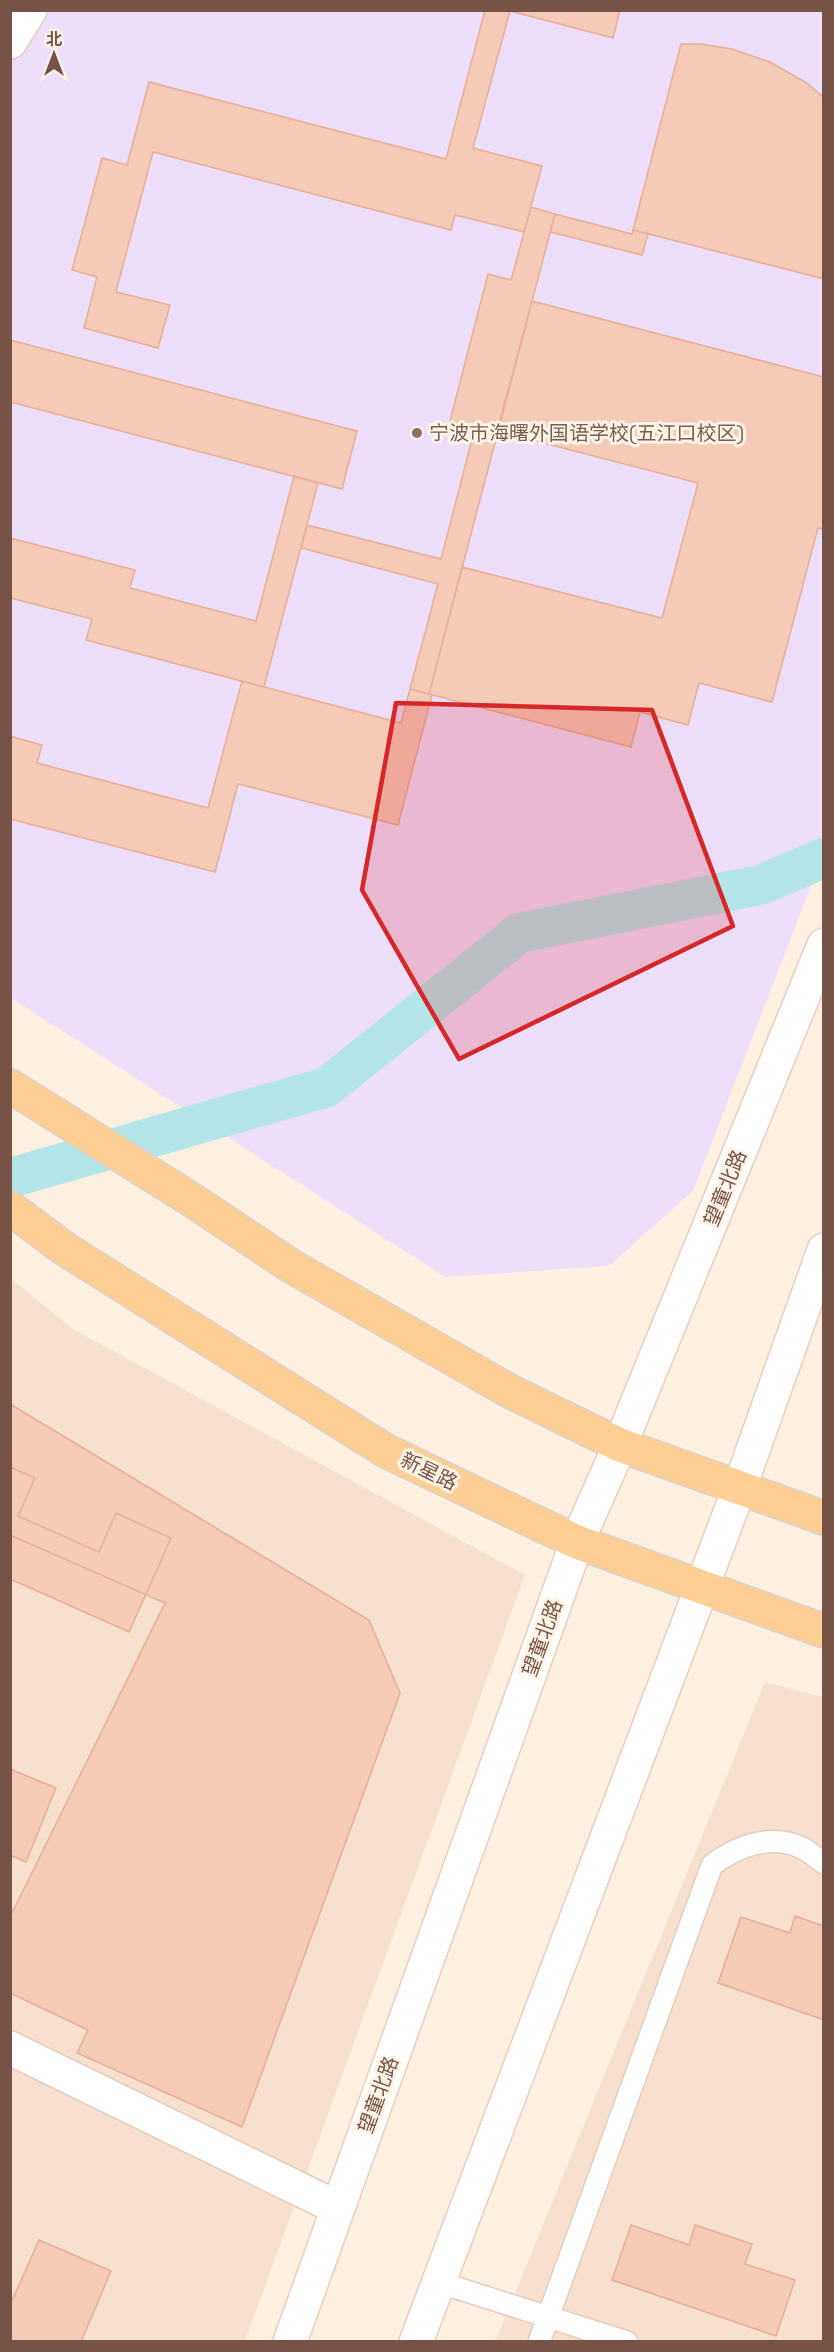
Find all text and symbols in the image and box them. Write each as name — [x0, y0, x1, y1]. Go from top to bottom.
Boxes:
north arrow — [24, 24, 84, 84]
text: 北 — [46, 29, 62, 50]
place label: 宁波市海曙外国语学校(五江口校区) — [429, 420, 744, 446]
marker: 宁波市海曙外国语学校(五江口校区) — [410, 426, 424, 440]
street label: 望童北路 — [698, 1146, 752, 1230]
street label: 新星路 — [396, 1446, 462, 1496]
street label: 望童北路 — [516, 1596, 568, 1680]
street label: 望童北路 — [352, 2053, 404, 2137]

